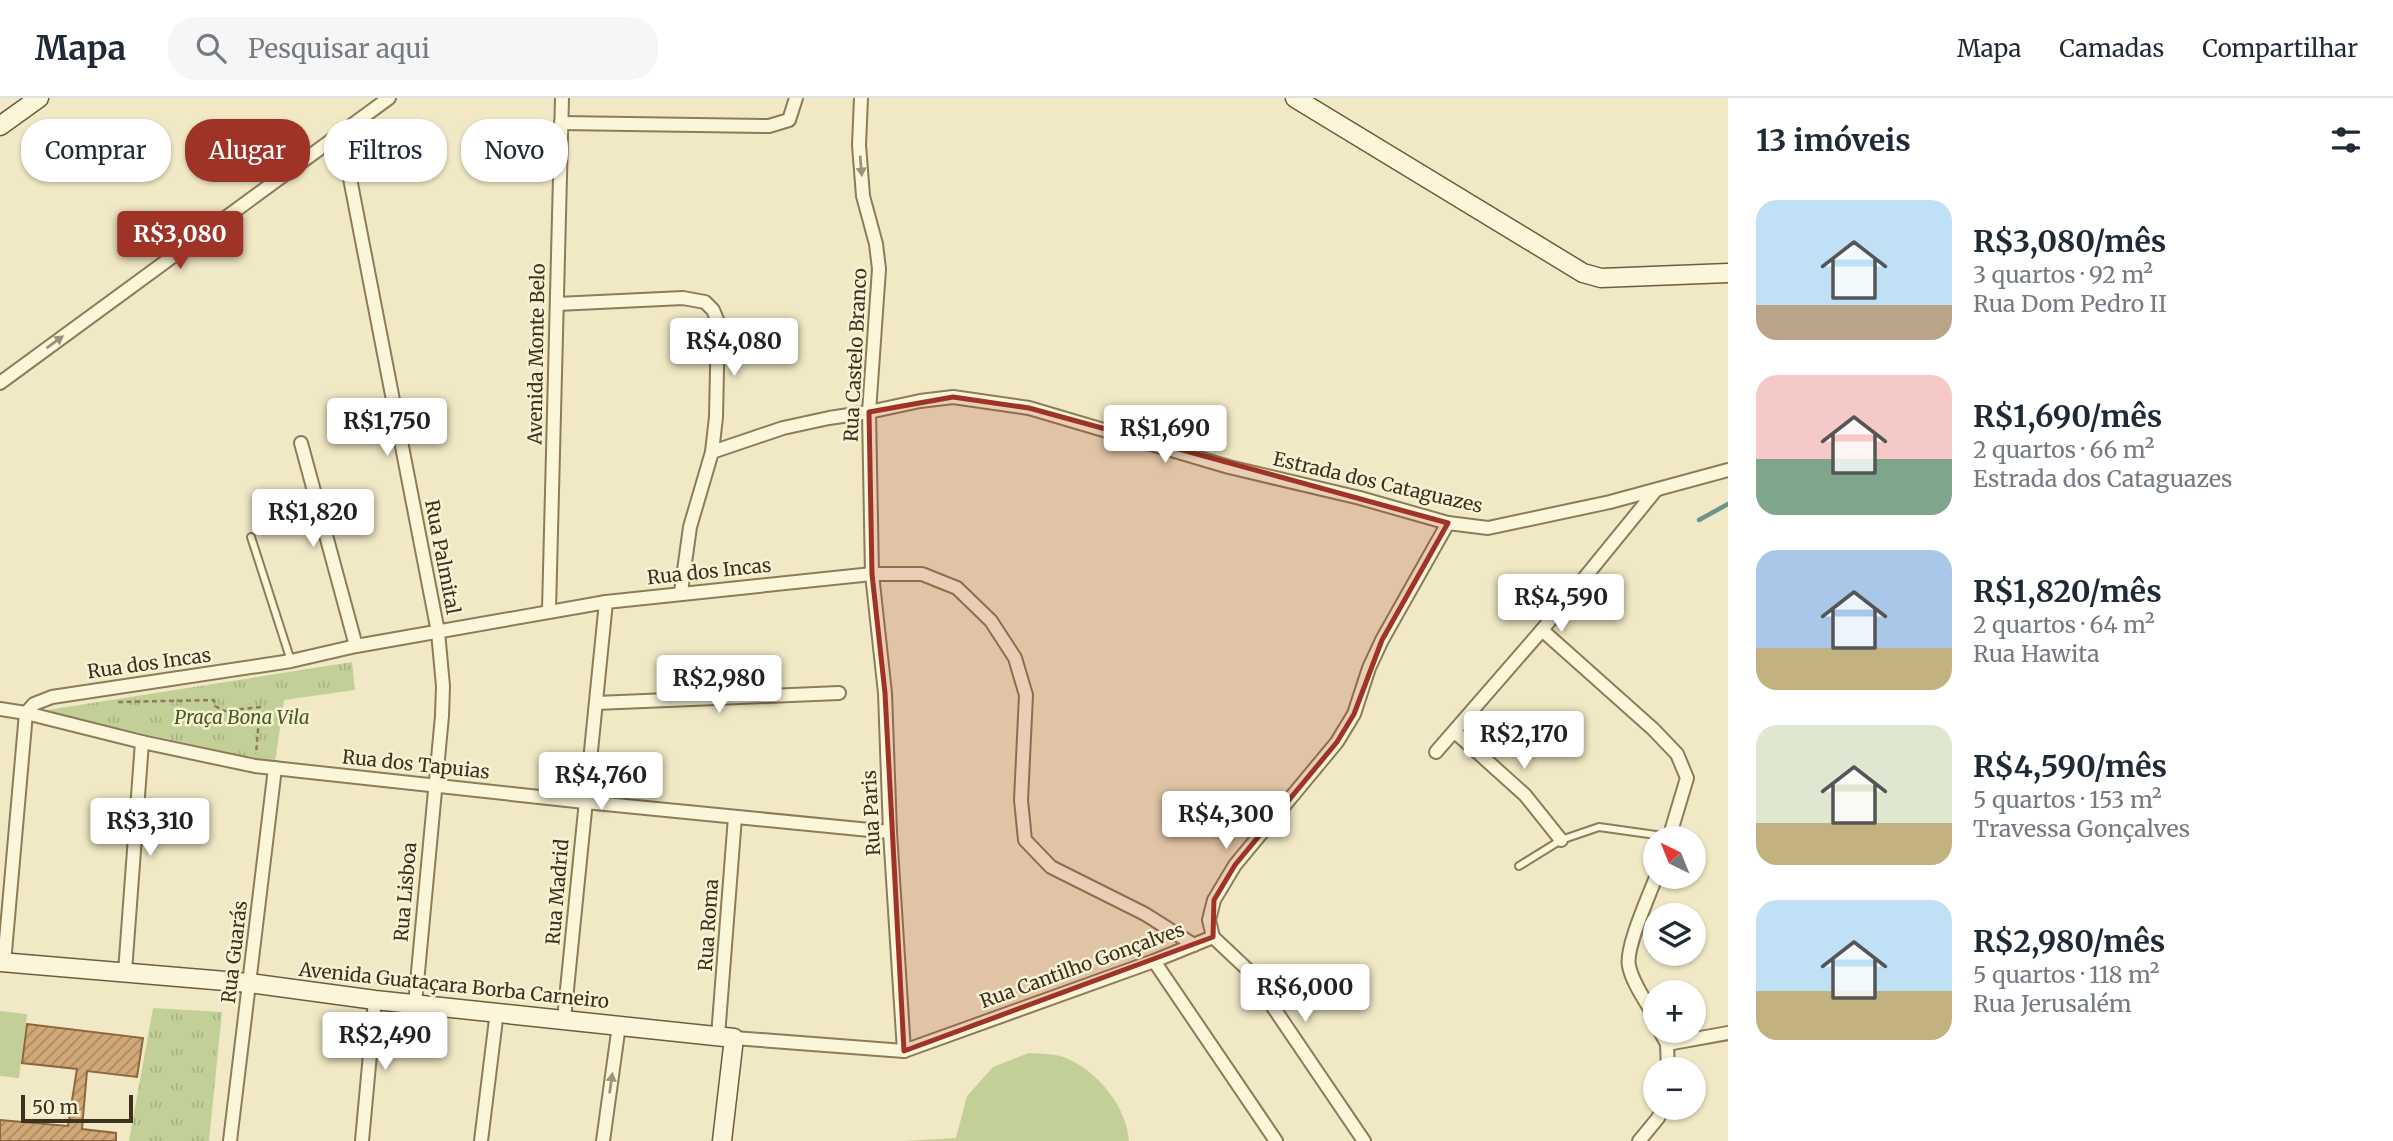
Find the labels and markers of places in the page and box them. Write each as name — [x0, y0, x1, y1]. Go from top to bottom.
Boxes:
pin: R$3,080 — [115, 212, 245, 271]
pin: R$4,080 — [669, 318, 799, 378]
pin: R$1,750 — [322, 398, 452, 458]
pin: R$1,690 — [1100, 406, 1230, 465]
pin: R$1,820 — [248, 490, 378, 549]
pin: R$4,590 — [1496, 574, 1626, 634]
pin: R$2,980 — [654, 656, 784, 715]
pin: R$2,170 — [1459, 712, 1589, 771]
pin: R$4,760 — [536, 752, 666, 812]
pin: R$4,300 — [1161, 792, 1291, 851]
pin: R$3,310 — [85, 798, 215, 858]
pin: R$6,000 — [1240, 964, 1370, 1024]
pin: R$2,490 — [320, 1012, 450, 1072]

